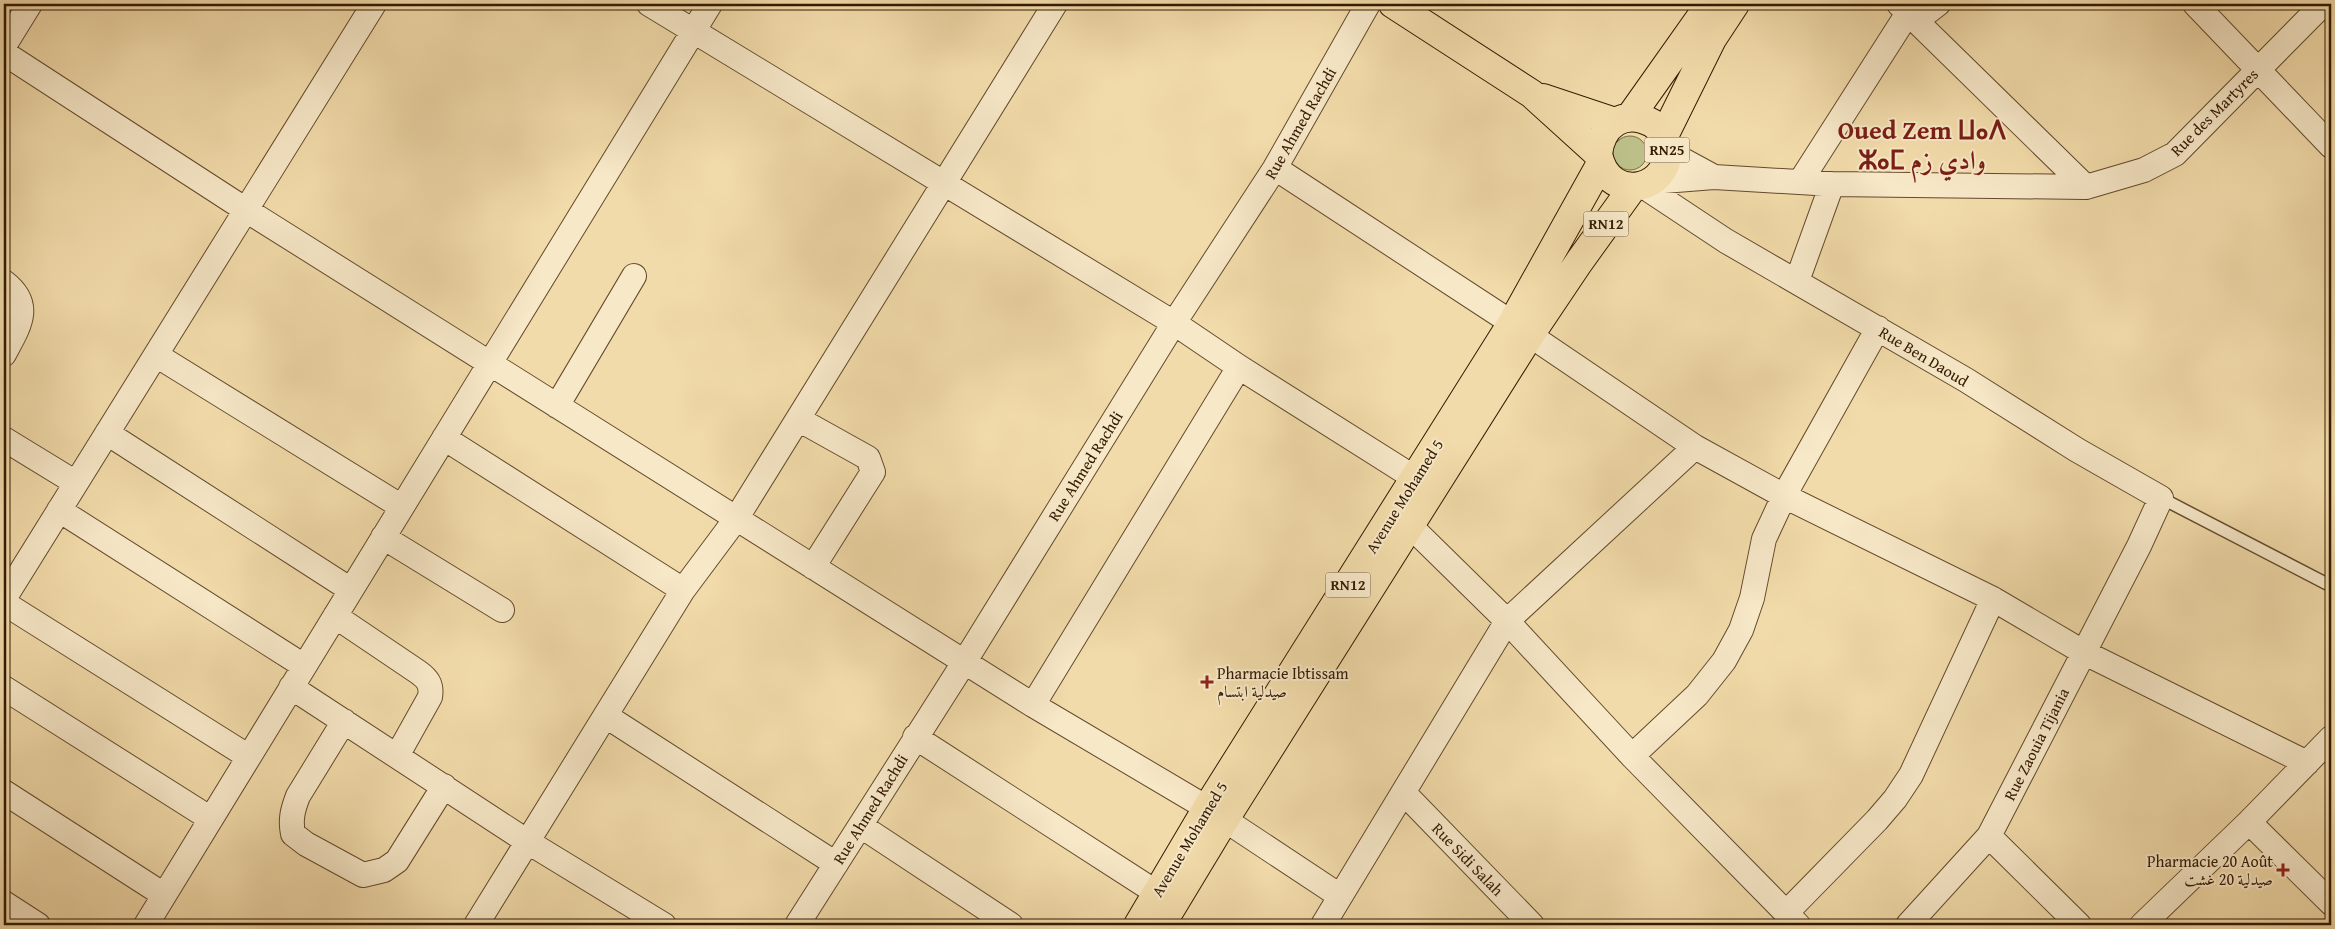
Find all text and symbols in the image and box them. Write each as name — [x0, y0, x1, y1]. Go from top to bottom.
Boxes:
street label: Rue Ahmed Rachdi — [1258, 62, 1342, 184]
street label: Rue des Martyres — [2165, 63, 2263, 161]
district label: Oued Zem ⵡⴰⴷ ⵣⴰⵎ وادي زم — [1838, 110, 2006, 183]
road number: RN25 — [1644, 138, 1690, 162]
road number: RN12 — [1584, 212, 1628, 236]
street label: Rue Ben Daoud — [1875, 320, 1974, 392]
street label: Rue Ahmed Rachdi — [1041, 406, 1129, 526]
street label: Avenue Mohamed 5 — [1359, 434, 1449, 558]
road number: RN12 — [1326, 572, 1370, 598]
place label: Pharmacie Ibtissam صيدلية ابتسام — [1217, 661, 1349, 706]
marker: Pharmacie Ibtissam صيدلية ابتسام — [1201, 676, 1213, 688]
street label: Rue Zaouia Tijania — [1997, 683, 2075, 805]
street label: Rue Ahmed Rachdi — [826, 749, 914, 869]
street label: Avenue Mohamed 5 — [1145, 777, 1233, 901]
street label: Rue Sidi Salah — [1427, 817, 1509, 901]
place label: Pharmacie 20 Août صيدلية 20 غشت — [2147, 849, 2273, 891]
marker: Pharmacie 20 Août صيدلية 20 غشت — [2277, 864, 2289, 876]

